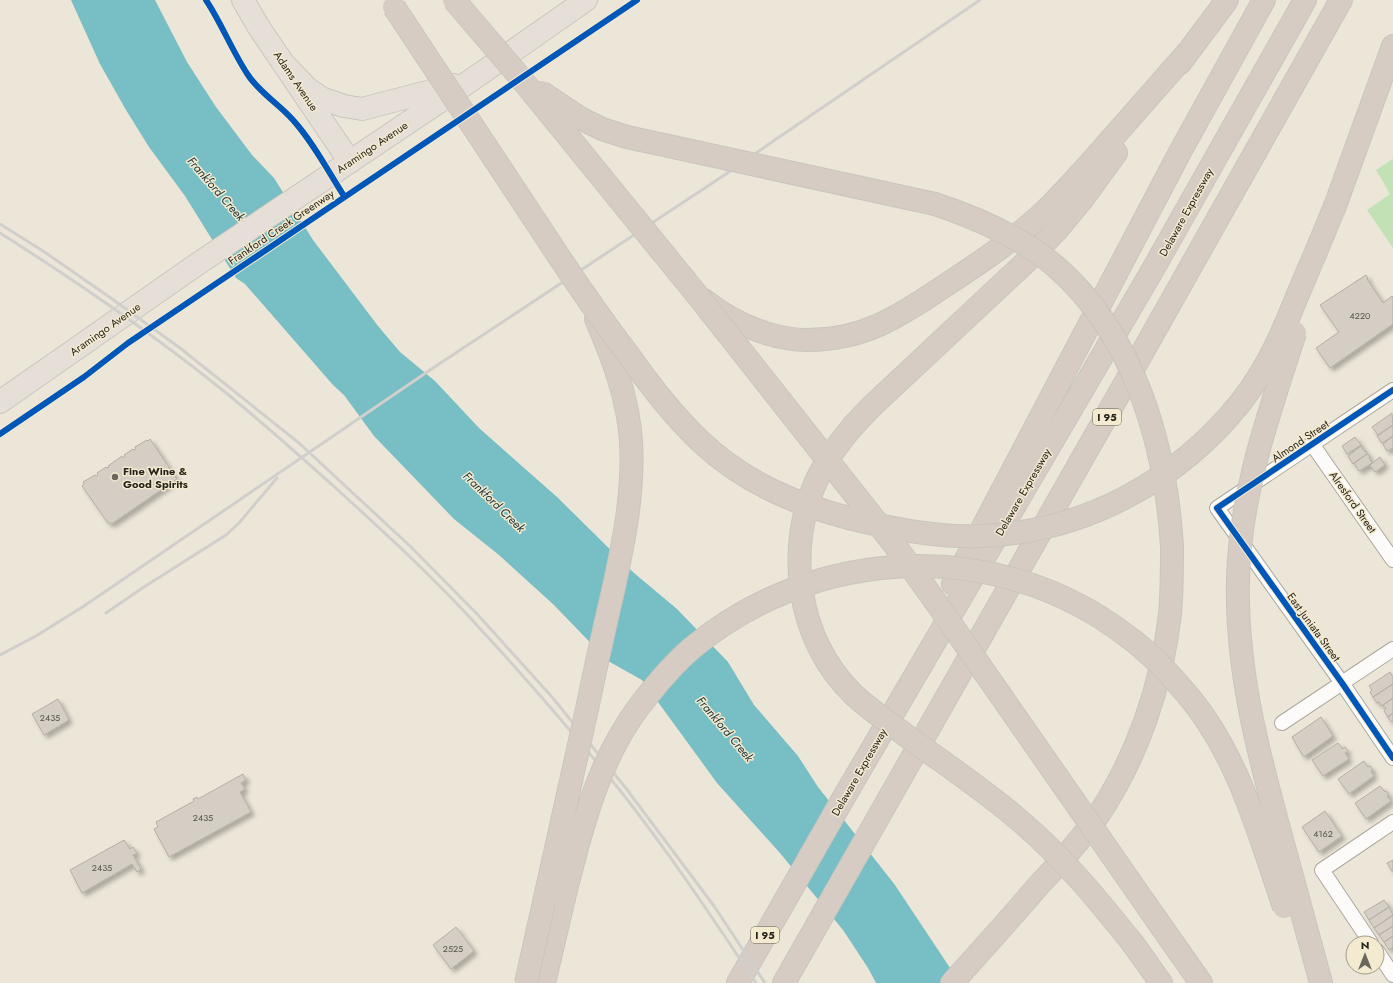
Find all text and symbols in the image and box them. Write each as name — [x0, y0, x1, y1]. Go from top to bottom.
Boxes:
street label: Adams Avenue — [270, 48, 322, 115]
street label: Aramingo Avenue — [333, 117, 411, 177]
water label: Frankford Creek — [183, 153, 250, 226]
street label: Delaware Expressway — [1155, 165, 1217, 259]
street label: Frankford Creek Greenway — [225, 185, 337, 269]
street label: Aramingo Avenue — [66, 298, 144, 359]
house number: 4220 — [1350, 309, 1371, 322]
road number: I 95 — [1093, 409, 1121, 425]
street label: Almond Street — [1268, 416, 1332, 466]
street label: Delaware Expressway — [991, 445, 1055, 539]
place label: Fine Wine & Good Spirits — [123, 463, 188, 492]
water label: Frankford Creek — [459, 468, 530, 537]
street label: Alresford Street — [1326, 468, 1380, 536]
marker: Fine Wine & Good Spirits — [110, 472, 120, 482]
street label: East Juniata Street — [1284, 589, 1345, 665]
water label: Frankford Creek — [692, 692, 758, 766]
house number: 2435 — [40, 711, 60, 724]
street label: Delaware Expressway — [827, 725, 891, 819]
house number: 2435 — [193, 811, 213, 824]
house number: 4162 — [1313, 827, 1333, 840]
house number: 2435 — [92, 861, 112, 874]
road number: I 95 — [751, 927, 779, 943]
north arrow — [1345, 935, 1385, 975]
text: N — [1361, 937, 1369, 953]
house number: 2525 — [443, 942, 463, 955]

